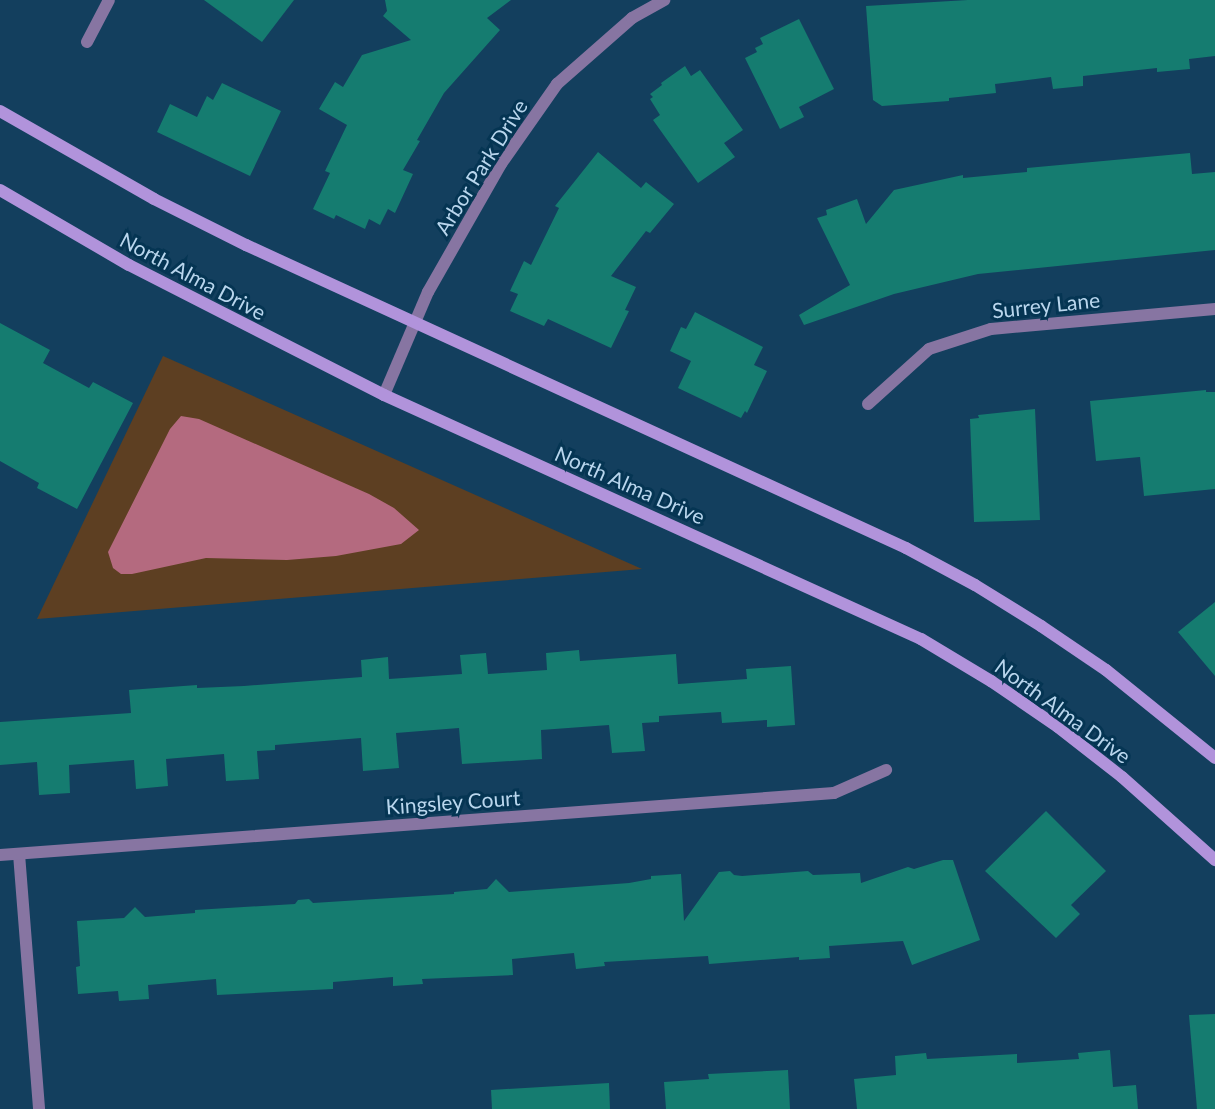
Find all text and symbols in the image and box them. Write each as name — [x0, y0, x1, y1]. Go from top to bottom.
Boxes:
street label: Arbor Park Drive — [429, 95, 533, 239]
street label: North Alma Drive — [115, 227, 271, 325]
street label: Surrey Lane — [991, 287, 1101, 323]
street label: North Alma Drive — [551, 441, 709, 529]
street label: North Alma Drive — [990, 653, 1136, 769]
street label: Kingsley Court — [385, 785, 521, 819]

